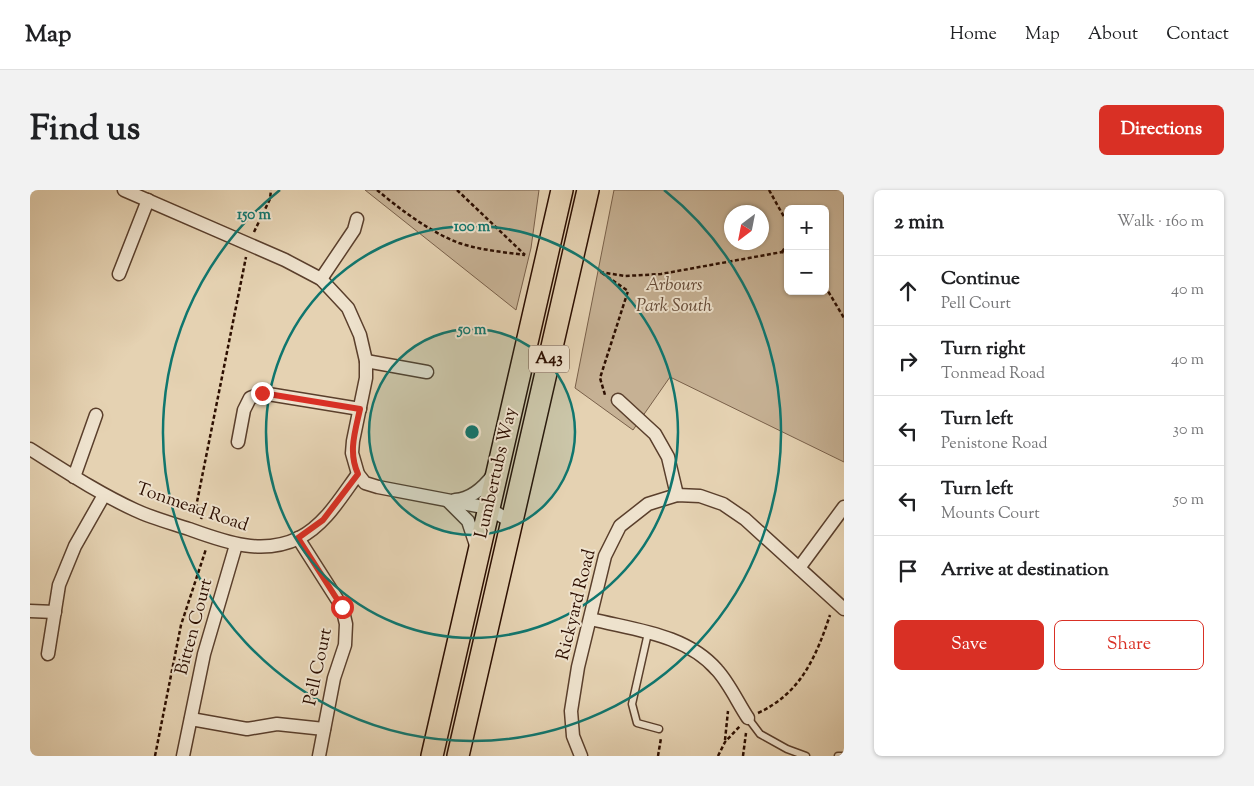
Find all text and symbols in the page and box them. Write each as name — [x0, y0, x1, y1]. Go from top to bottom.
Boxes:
text: Map — [25, 18, 71, 52]
text: Home — [950, 22, 997, 48]
text: Map — [1025, 22, 1060, 48]
text: About — [1088, 22, 1138, 48]
text: Contact — [1166, 22, 1229, 48]
text: Find us — [30, 105, 140, 156]
button: Directions — [1099, 105, 1224, 155]
text: 150 m — [237, 205, 271, 226]
north arrow — [724, 205, 769, 250]
map controls — [784, 205, 829, 295]
button: + — [784, 205, 829, 250]
text: 2 min — [894, 208, 944, 238]
text: Walk · 160 m — [1117, 211, 1204, 234]
text: 100 m — [454, 217, 491, 238]
button: − — [784, 250, 829, 295]
text: Continue — [941, 266, 1020, 293]
park label: Arbours Park South — [636, 273, 712, 320]
icon: ahead — [894, 277, 922, 305]
text: 40 m — [1171, 279, 1204, 302]
text: Pell Court — [941, 293, 1011, 316]
text: 50 m — [457, 320, 487, 341]
text: Turn right — [941, 336, 1025, 363]
road number: A43 — [529, 346, 569, 372]
icon: right — [894, 347, 922, 375]
text: 40 m — [1171, 349, 1204, 372]
text: Tonmead Road — [941, 363, 1045, 386]
route end — [251, 382, 274, 405]
street label: Lumbertubs Way — [469, 405, 525, 541]
text: Turn left — [941, 406, 1013, 433]
icon: left — [894, 417, 922, 445]
text: 30 m — [1173, 419, 1204, 442]
centre of rings — [463, 423, 481, 441]
text: Penistone Road — [941, 433, 1047, 456]
text: Turn left — [941, 476, 1013, 503]
street label: Tonmead Road — [132, 477, 252, 539]
icon: left — [894, 487, 922, 515]
text: 50 m — [1173, 489, 1204, 512]
text: Mounts Court — [941, 503, 1040, 526]
street label: Rickyard Road — [551, 547, 603, 663]
icon: arrive — [894, 557, 922, 585]
text: Arrive at destination — [941, 557, 1109, 584]
street label: Bitten Court — [170, 576, 220, 678]
route start — [331, 596, 354, 619]
button: Save — [894, 620, 1044, 670]
button: Share — [1054, 620, 1204, 670]
street label: Pell Court — [298, 626, 340, 708]

